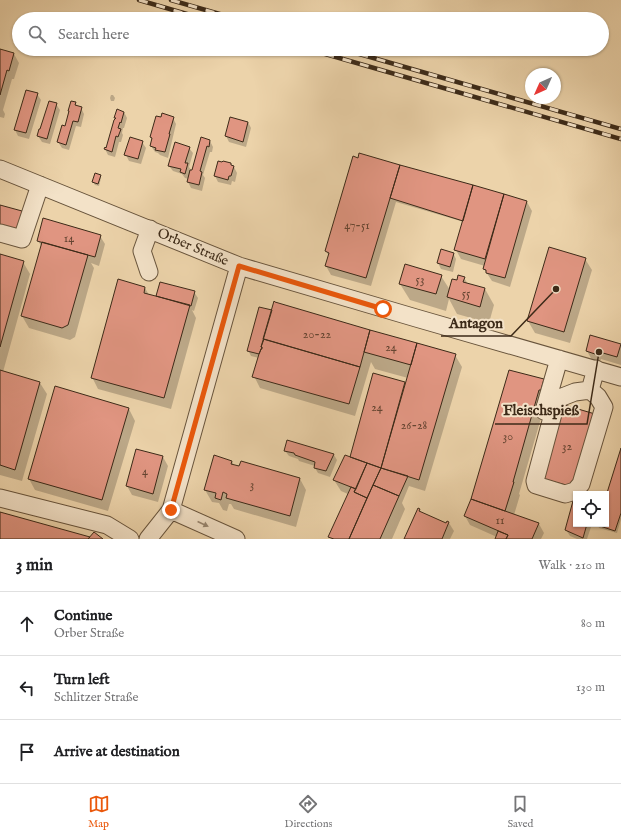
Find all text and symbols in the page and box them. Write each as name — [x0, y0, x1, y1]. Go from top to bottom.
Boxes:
search box — [12, 12, 609, 56]
icon: search — [26, 23, 48, 45]
text: Search here — [58, 25, 129, 44]
north arrow — [525, 68, 561, 104]
house number: 47-51 — [344, 218, 370, 233]
street label: Orber Straße — [155, 224, 232, 270]
house number: 14 — [64, 231, 74, 246]
house number: 53 — [416, 272, 424, 287]
house number: 55 — [462, 286, 471, 301]
route start — [374, 300, 392, 318]
callout: Antagon — [441, 309, 511, 336]
text: Antagon — [448, 314, 503, 333]
house number: 20-22 — [303, 327, 332, 342]
house number: 24 — [385, 340, 397, 355]
callout: Fleischspieß — [495, 397, 587, 424]
house number: 24 — [371, 400, 383, 415]
text: Fleischspieß — [503, 401, 579, 420]
house number: 26-28 — [401, 418, 428, 433]
house number: 30 — [503, 429, 513, 444]
house number: 32 — [562, 439, 572, 454]
house number: 4 — [142, 464, 148, 479]
house number: 3 — [250, 477, 254, 492]
map controls — [573, 491, 609, 527]
button: locate — [573, 491, 609, 527]
route end — [162, 501, 180, 519]
house number: 11 — [496, 513, 504, 528]
one-way arrow — [198, 521, 209, 527]
text: 3 min — [16, 555, 53, 576]
text: Walk · 210 m — [539, 557, 605, 574]
text: Continue — [54, 606, 112, 625]
icon: ahead — [16, 613, 38, 635]
text: 80 m — [581, 615, 605, 632]
text: Orber Straße — [54, 625, 124, 642]
text: Turn left — [54, 670, 110, 689]
icon: left — [16, 677, 38, 699]
text: 130 m — [576, 679, 605, 696]
text: Schlitzer Straße — [54, 689, 138, 706]
icon: arrive — [16, 741, 38, 763]
text: Arrive at destination — [54, 742, 180, 761]
tab: Map — [88, 793, 110, 831]
tab: Directions — [285, 793, 332, 831]
tab: Saved — [507, 793, 533, 831]

